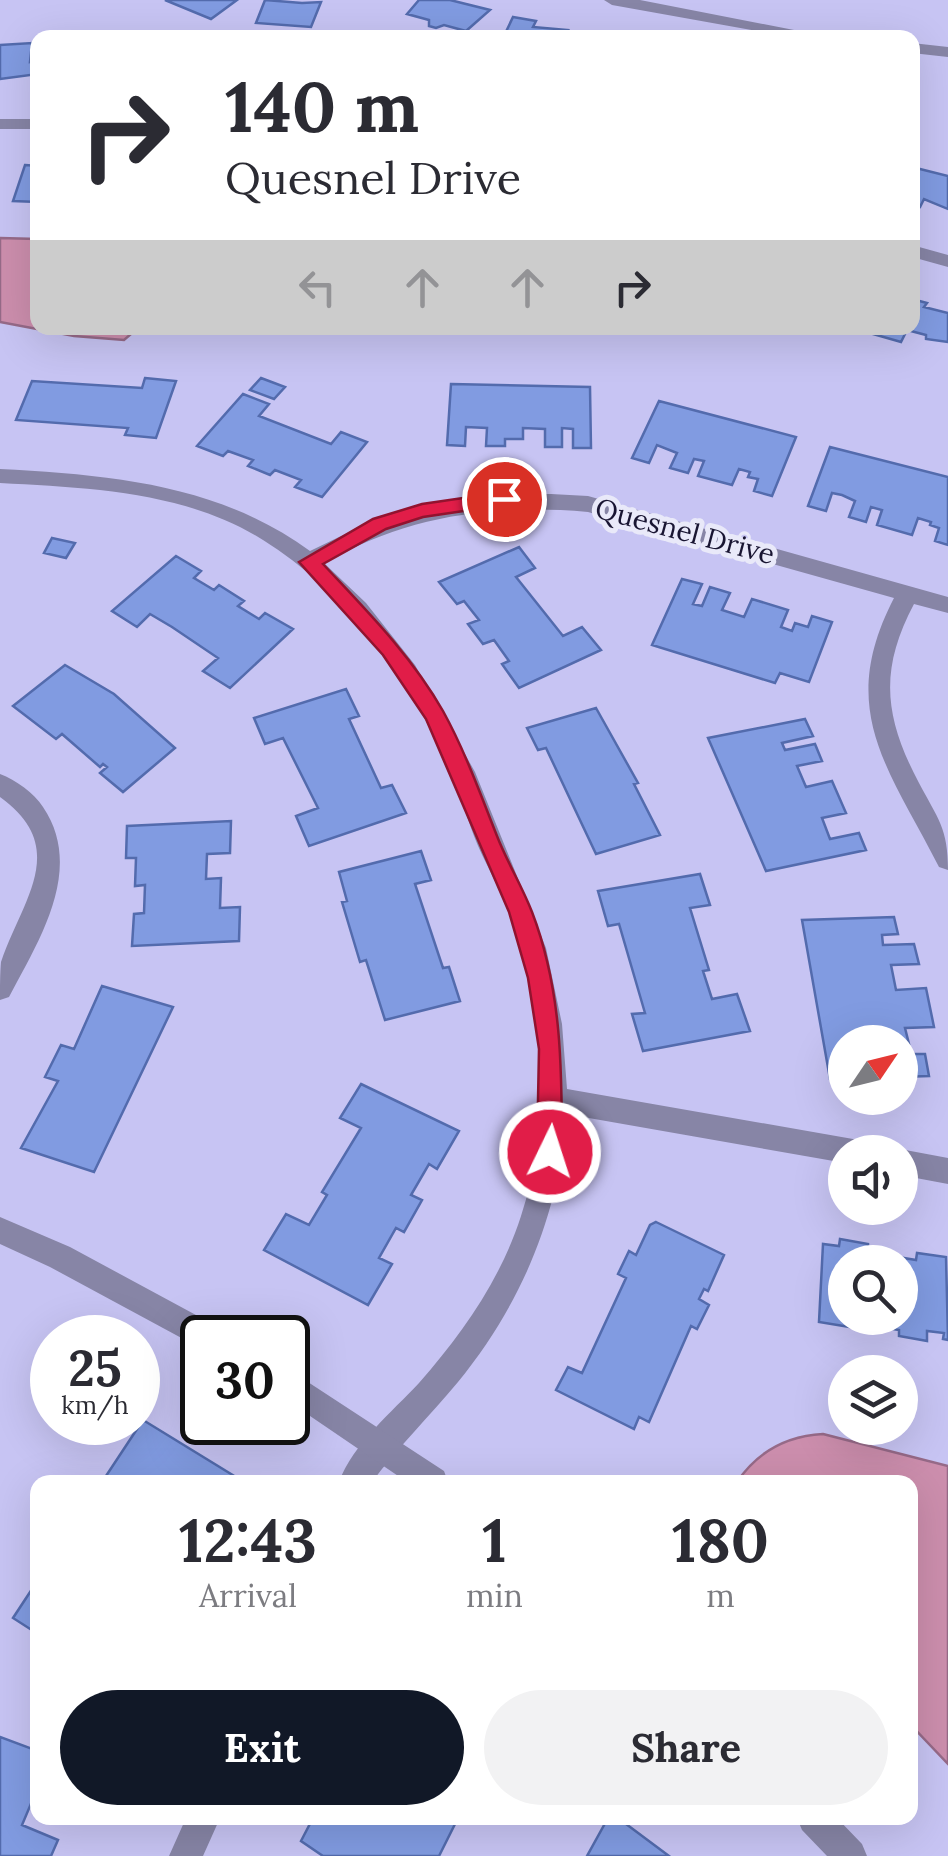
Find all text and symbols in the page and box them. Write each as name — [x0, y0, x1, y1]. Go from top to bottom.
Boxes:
text: 140 m — [225, 62, 419, 151]
icon: right — [60, 70, 190, 200]
text: Quesnel Drive — [225, 149, 521, 206]
icon: left — [290, 260, 345, 315]
icon: ahead — [395, 260, 450, 315]
icon: ahead — [500, 260, 555, 315]
icon: right — [605, 260, 660, 315]
pin — [462, 457, 547, 542]
icon: arrive — [477, 472, 532, 527]
street label: Quesnel Drive — [591, 490, 779, 572]
north arrow — [828, 1025, 918, 1115]
map controls — [828, 1025, 918, 1445]
position arrow — [498, 1100, 602, 1204]
button: sound — [828, 1135, 918, 1225]
button: search — [828, 1245, 918, 1335]
speed limit sign: 30 — [180, 1315, 310, 1445]
text: 25 — [68, 1336, 122, 1400]
button: layers — [828, 1355, 918, 1445]
text: km/h — [61, 1389, 129, 1421]
text: 12:43 — [179, 1502, 317, 1578]
text: 1 — [482, 1502, 507, 1578]
text: 180 — [672, 1502, 769, 1578]
text: Arrival — [199, 1575, 297, 1616]
text: min — [466, 1575, 523, 1616]
text: m — [706, 1575, 735, 1616]
button: Exit — [60, 1690, 464, 1805]
button: Share — [484, 1690, 888, 1805]

